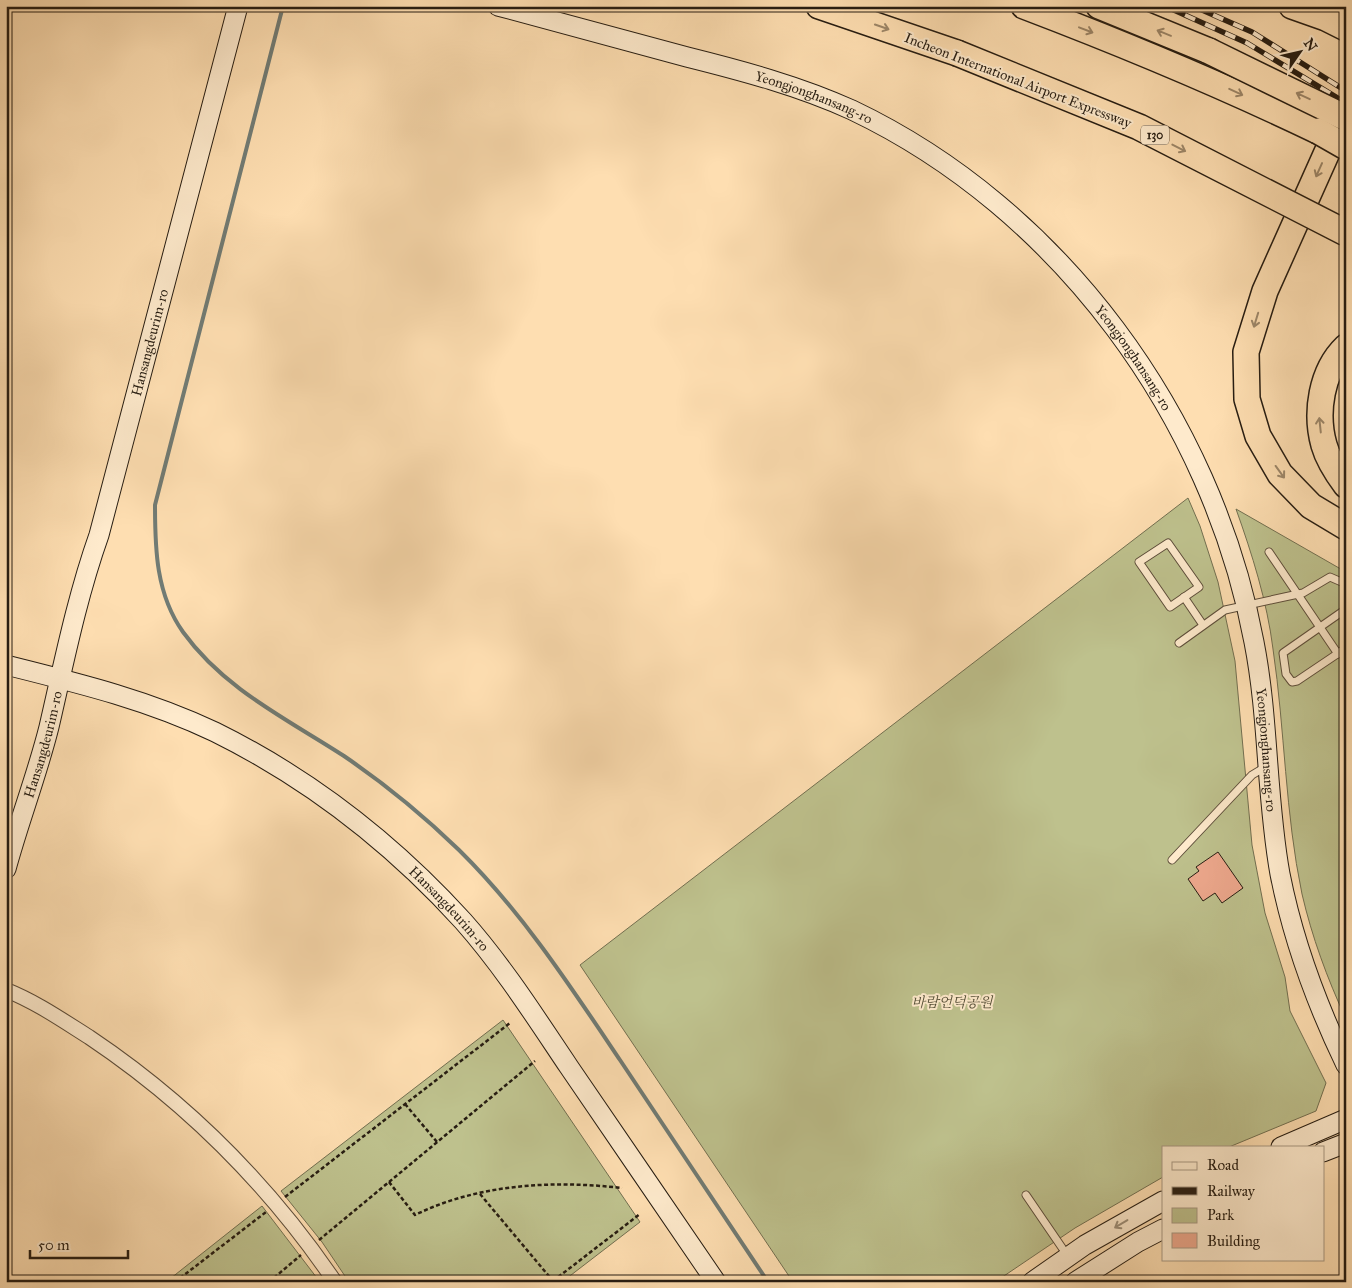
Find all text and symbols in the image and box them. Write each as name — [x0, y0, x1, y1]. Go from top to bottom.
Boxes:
one-way arrow — [874, 23, 890, 33]
one-way arrow — [1078, 25, 1093, 35]
one-way arrow — [1157, 28, 1172, 37]
north arrow — [1274, 28, 1324, 78]
street label: Incheon International Airport Expressway — [902, 29, 1134, 132]
text: N — [1300, 35, 1321, 55]
street label: Yeongjonghansang-ro — [753, 68, 875, 128]
one-way arrow — [1228, 88, 1243, 98]
one-way arrow — [1296, 90, 1311, 100]
road number: 130 — [1141, 126, 1169, 144]
one-way arrow — [1171, 143, 1186, 153]
one-way arrow — [1313, 162, 1323, 177]
street label: Hansangdeurim-ro — [128, 287, 172, 398]
street label: Yeongjonghansang-ro — [1091, 302, 1175, 414]
one-way arrow — [1251, 311, 1261, 327]
one-way arrow — [1315, 418, 1325, 434]
one-way arrow — [1275, 465, 1285, 479]
street label: Yeongjonghansang-ro — [1252, 687, 1280, 813]
street label: Hansangdeurim-ro — [20, 689, 66, 800]
street label: Hansangdeurim-ro — [405, 863, 493, 955]
park label: 바람언덕공원 — [911, 994, 994, 1011]
legend — [1162, 1146, 1324, 1260]
text: Road — [1207, 1156, 1239, 1174]
text: Railway — [1207, 1182, 1256, 1200]
text: Park — [1207, 1206, 1234, 1224]
one-way arrow — [1114, 1220, 1128, 1230]
scale bar — [30, 1228, 128, 1260]
text: Building — [1207, 1232, 1261, 1250]
text: 50 m — [38, 1236, 70, 1254]

